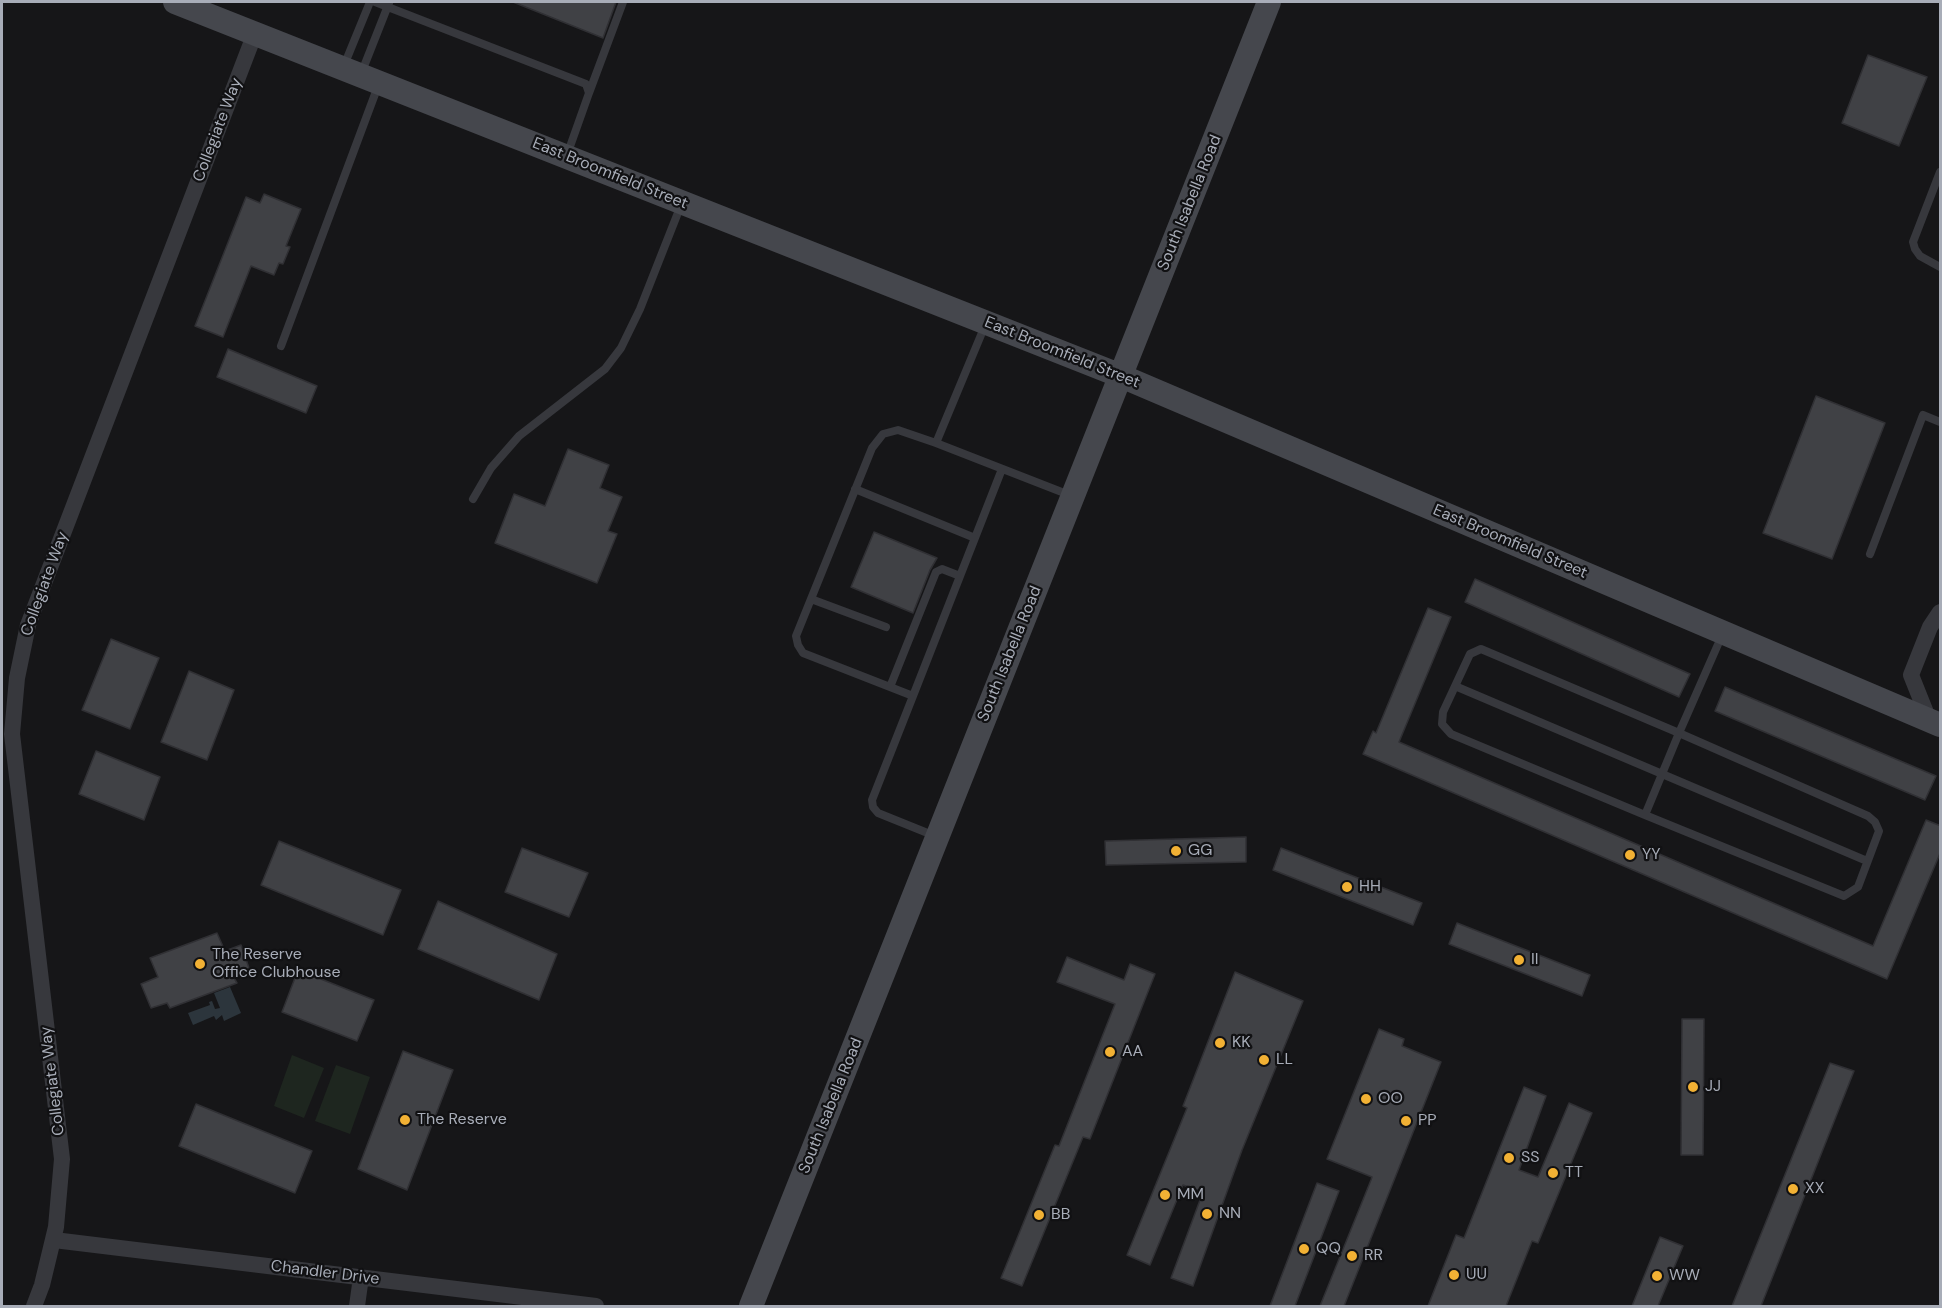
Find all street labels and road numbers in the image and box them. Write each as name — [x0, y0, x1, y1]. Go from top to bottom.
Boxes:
street label: Collegiate Way — [189, 75, 247, 185]
street label: South Isabella Road — [1154, 132, 1226, 274]
street label: East Broomfield Street — [530, 134, 690, 214]
street label: East Broomfield Street — [982, 313, 1142, 393]
street label: East Broomfield Street — [1430, 501, 1590, 583]
street label: Collegiate Way — [17, 529, 73, 639]
street label: South Isabella Road — [974, 583, 1046, 725]
street label: Collegiate Way — [37, 1025, 69, 1137]
street label: South Isabella Road — [795, 1035, 867, 1177]
street label: Chandler Drive — [270, 1257, 380, 1289]

